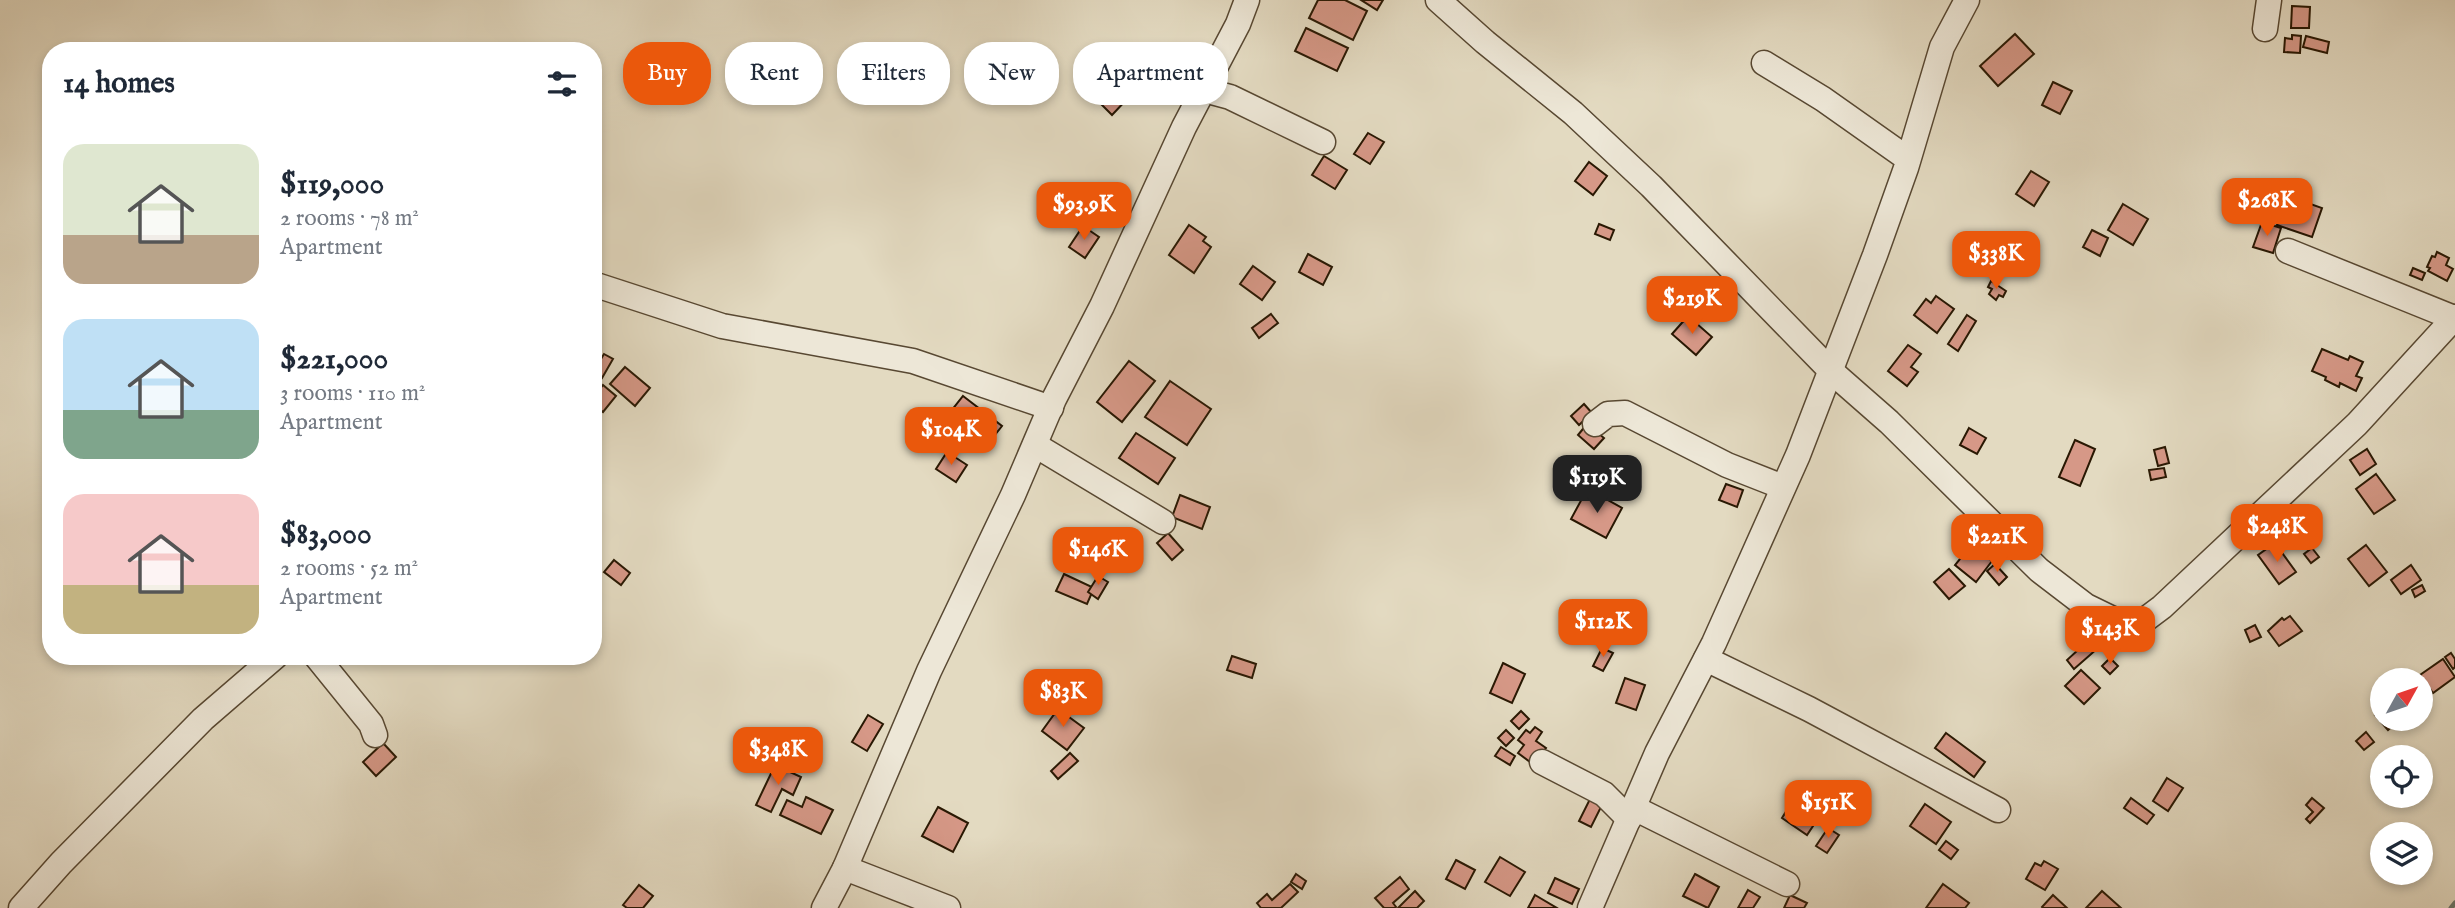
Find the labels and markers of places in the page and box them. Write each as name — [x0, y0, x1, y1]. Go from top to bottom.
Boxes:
pin: $268K — [2218, 178, 2316, 238]
pin: $93.9K — [1027, 182, 1141, 242]
pin: $338K — [1947, 232, 2045, 291]
pin: $219K — [1643, 276, 1741, 336]
pin: $104K — [902, 407, 1000, 467]
pin: $119K — [1548, 456, 1646, 515]
pin: $248K — [2228, 504, 2326, 564]
pin: $221K — [1948, 514, 2046, 574]
pin: $146K — [1049, 528, 1147, 587]
pin: $112K — [1554, 600, 1652, 659]
pin: $143K — [2061, 606, 2159, 666]
pin: $83K — [1022, 670, 1104, 729]
pin: $348K — [729, 728, 827, 787]
pin: $151K — [1779, 780, 1877, 840]

